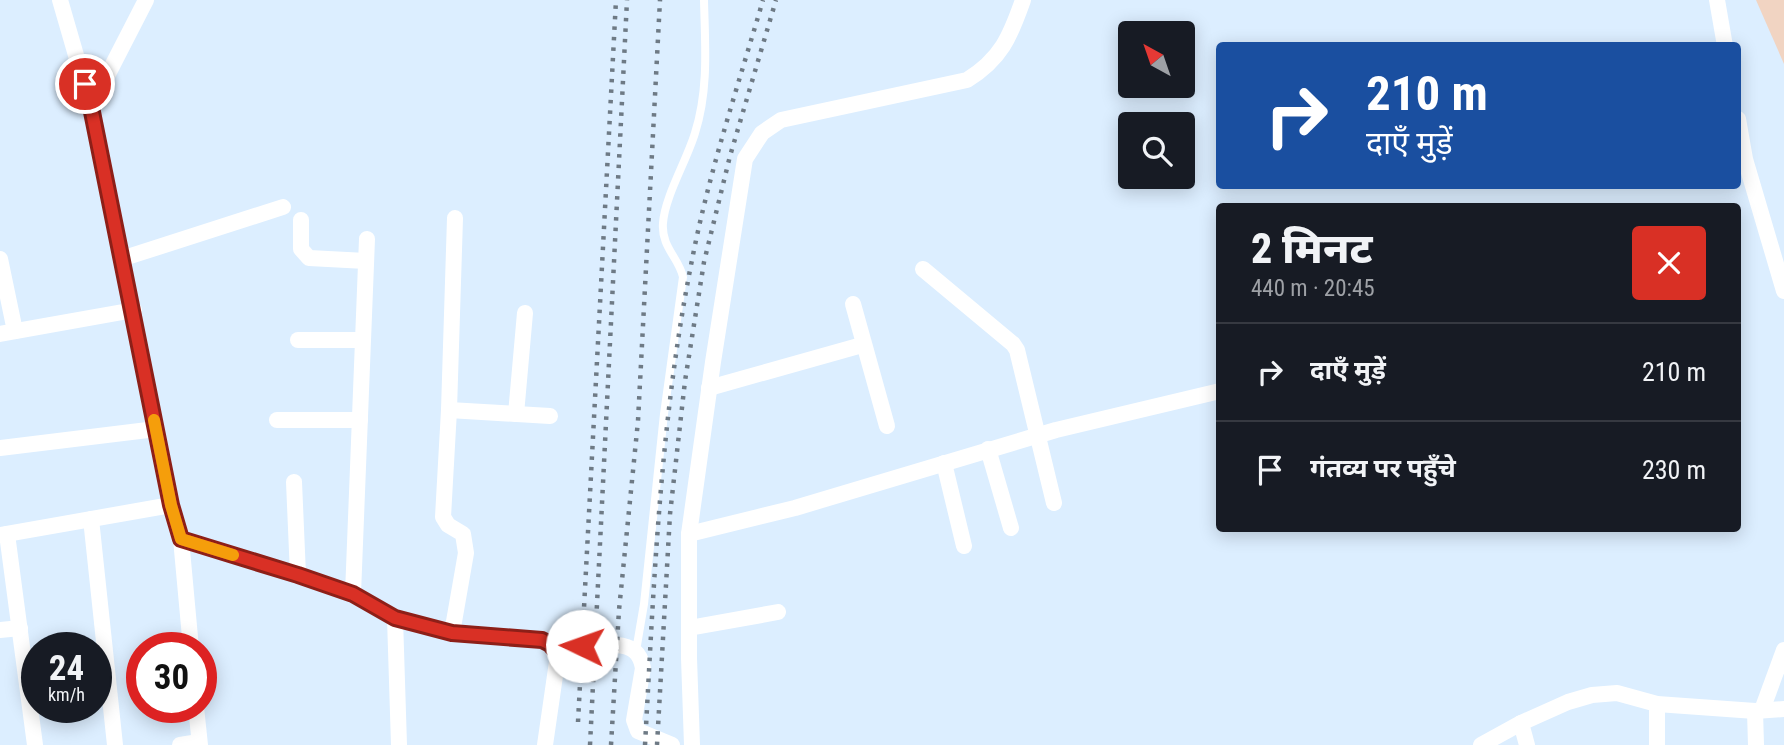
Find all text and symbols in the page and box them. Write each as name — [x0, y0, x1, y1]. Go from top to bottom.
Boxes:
north arrow — [1118, 21, 1195, 98]
map controls — [1118, 21, 1195, 189]
pin — [55, 54, 115, 114]
icon: arrive — [66, 65, 104, 103]
text: 210 m — [1366, 65, 1488, 122]
icon: right — [1251, 70, 1342, 161]
button: search — [1118, 112, 1195, 189]
text: दाएँ मुड़ें — [1366, 124, 1453, 162]
text: 2 मिनट — [1251, 224, 1372, 273]
button: close — [1632, 226, 1706, 300]
text: 440 m · 20:45 — [1251, 275, 1375, 302]
icon: right — [1251, 353, 1289, 391]
text: दाएँ मुड़ें — [1310, 355, 1386, 385]
text: 210 m — [1642, 357, 1706, 387]
icon: arrive — [1251, 451, 1289, 489]
text: गंतव्य पर पहुँचे — [1310, 453, 1456, 483]
text: 230 m — [1642, 455, 1706, 485]
position arrow — [545, 609, 619, 683]
speed limit sign: 30 — [126, 632, 217, 723]
text: 24 — [49, 648, 84, 689]
text: km/h — [48, 684, 85, 705]

